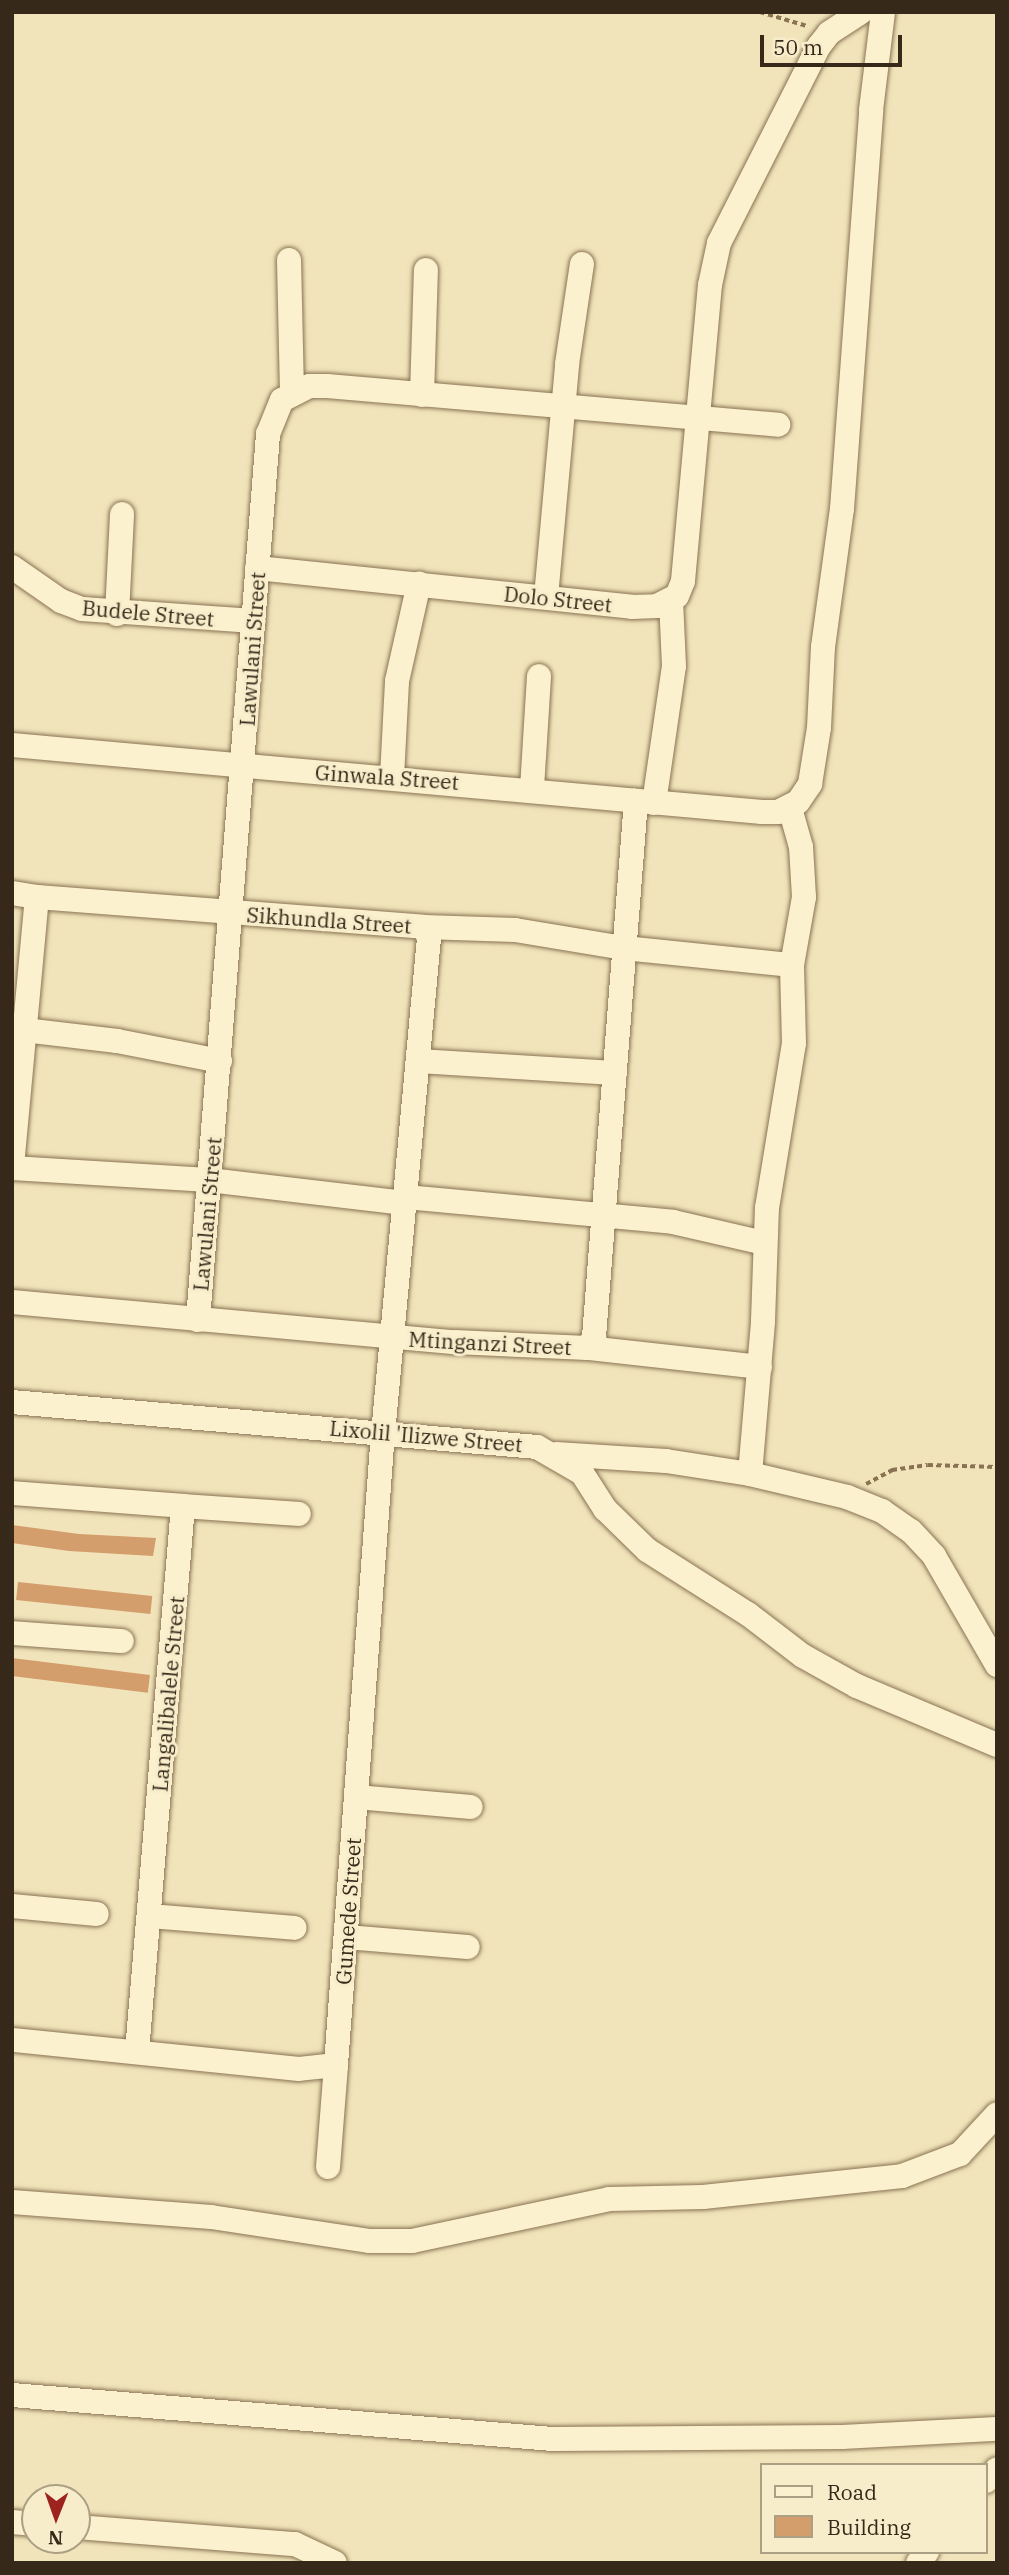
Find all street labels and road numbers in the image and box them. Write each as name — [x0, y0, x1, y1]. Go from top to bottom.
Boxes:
street label: Lawulani Street — [234, 571, 270, 727]
street label: Dolo Street — [503, 581, 613, 617]
street label: Budele Street — [81, 595, 215, 631]
street label: Ginwala Street — [314, 759, 460, 795]
street label: Sikhundla Street — [246, 902, 412, 938]
street label: Lawulani Street — [188, 1136, 226, 1292]
street label: Mtinganzi Street — [408, 1326, 572, 1360]
street label: Lixolil 'Ilizwe Street — [328, 1415, 524, 1457]
street label: Langalibalele Street — [147, 1595, 189, 1793]
street label: Gumede Street — [330, 1837, 366, 1985]

